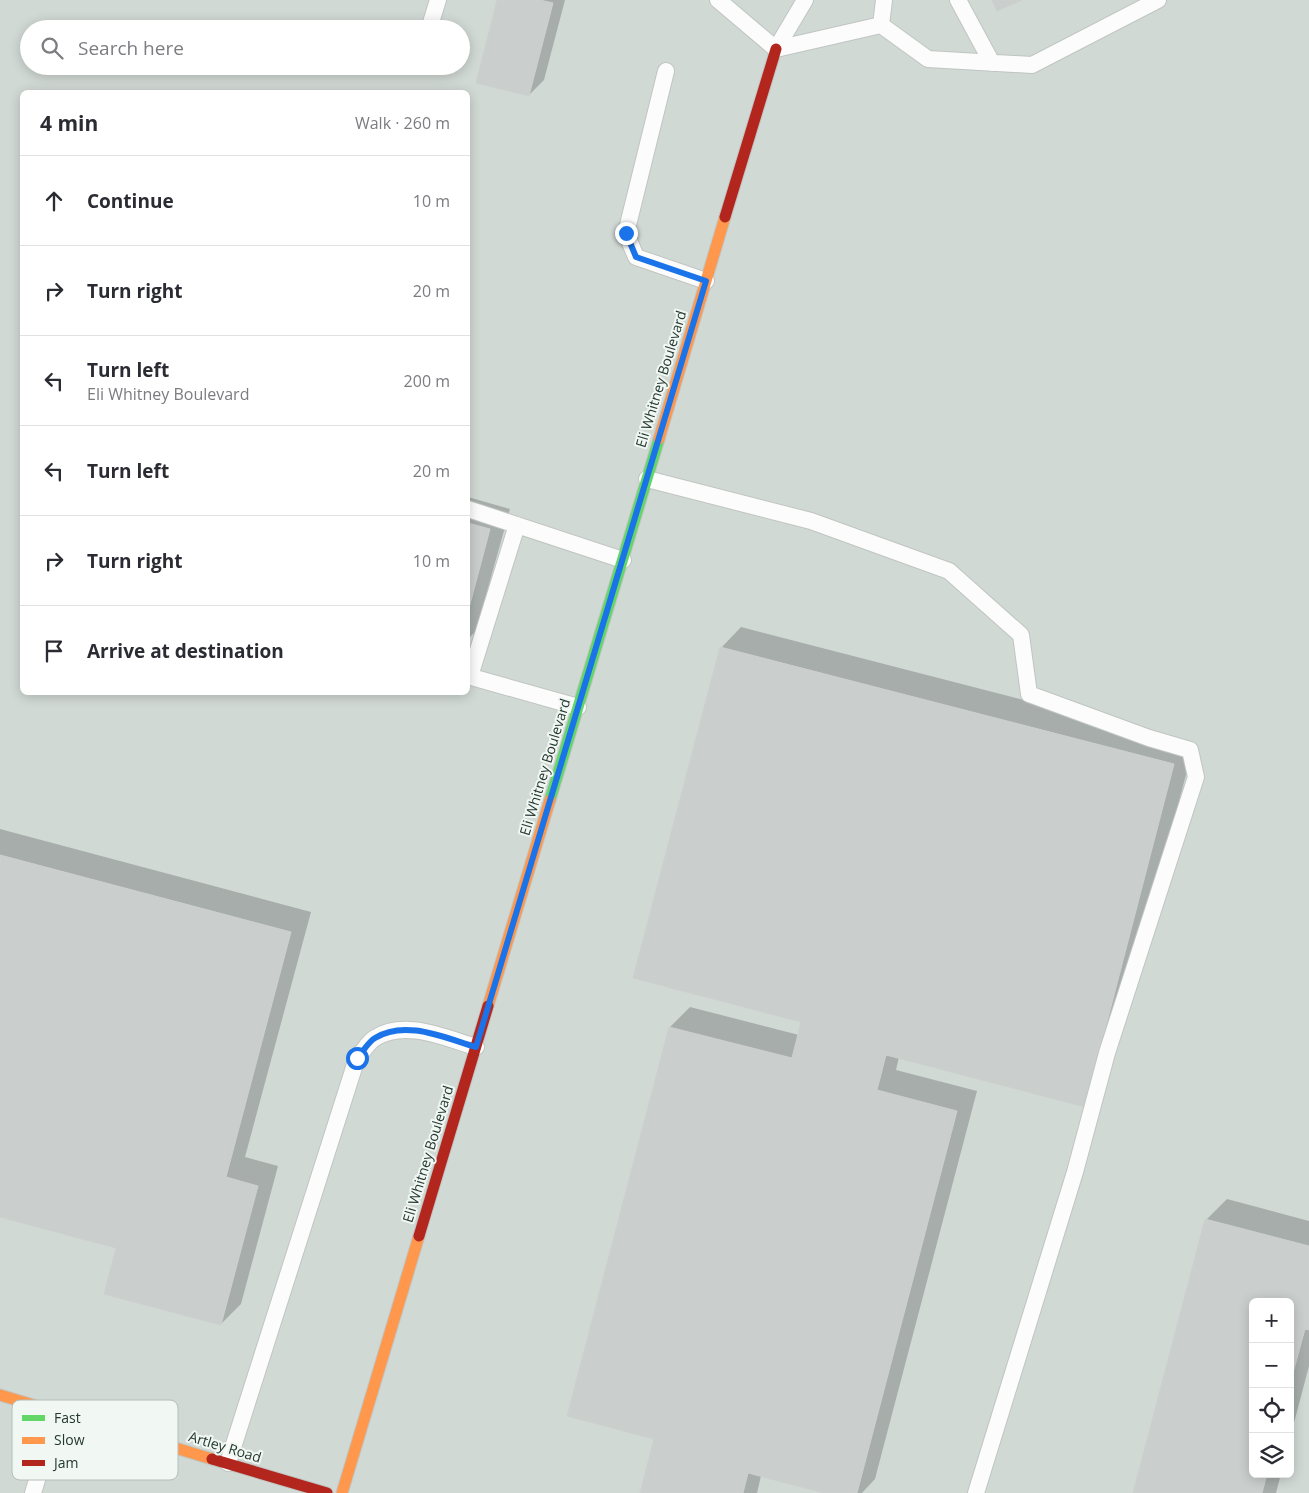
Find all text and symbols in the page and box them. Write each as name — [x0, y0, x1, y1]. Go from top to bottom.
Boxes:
search box — [20, 20, 470, 75]
icon: search — [38, 34, 66, 62]
text: Search here — [78, 35, 184, 61]
text: 4 min — [40, 109, 98, 137]
text: Walk · 260 m — [355, 112, 450, 134]
icon: ahead — [40, 187, 68, 215]
text: Continue — [87, 188, 174, 214]
text: 10 m — [413, 190, 450, 212]
route end — [615, 222, 638, 245]
icon: right — [40, 277, 68, 305]
text: Turn right — [87, 278, 182, 304]
text: 20 m — [413, 280, 450, 302]
street label: Eli Whitney Boulevard — [631, 308, 690, 450]
text: Turn left — [87, 357, 169, 383]
icon: left — [40, 367, 68, 395]
text: 200 m — [404, 370, 450, 392]
text: Eli Whitney Boulevard — [87, 383, 249, 405]
icon: left — [40, 457, 68, 485]
text: Turn left — [87, 458, 169, 484]
text: 20 m — [413, 460, 450, 482]
icon: right — [40, 547, 68, 575]
text: Turn right — [87, 548, 182, 574]
text: 10 m — [413, 550, 450, 572]
icon: arrive — [40, 637, 68, 665]
text: Arrive at destination — [87, 638, 284, 664]
street label: Eli Whitney Boulevard — [515, 696, 574, 838]
route start — [346, 1047, 369, 1070]
street label: Eli Whitney Boulevard — [398, 1083, 457, 1225]
map controls — [1249, 1298, 1294, 1478]
button: + — [1249, 1298, 1294, 1343]
button: − — [1249, 1343, 1294, 1388]
button: locate — [1249, 1388, 1294, 1433]
legend — [12, 1400, 178, 1480]
text: Fast — [54, 1408, 81, 1427]
street label: Artley Road — [186, 1426, 264, 1467]
text: Slow — [54, 1430, 85, 1449]
button: layers — [1249, 1433, 1294, 1478]
text: Jam — [52, 1453, 79, 1472]

